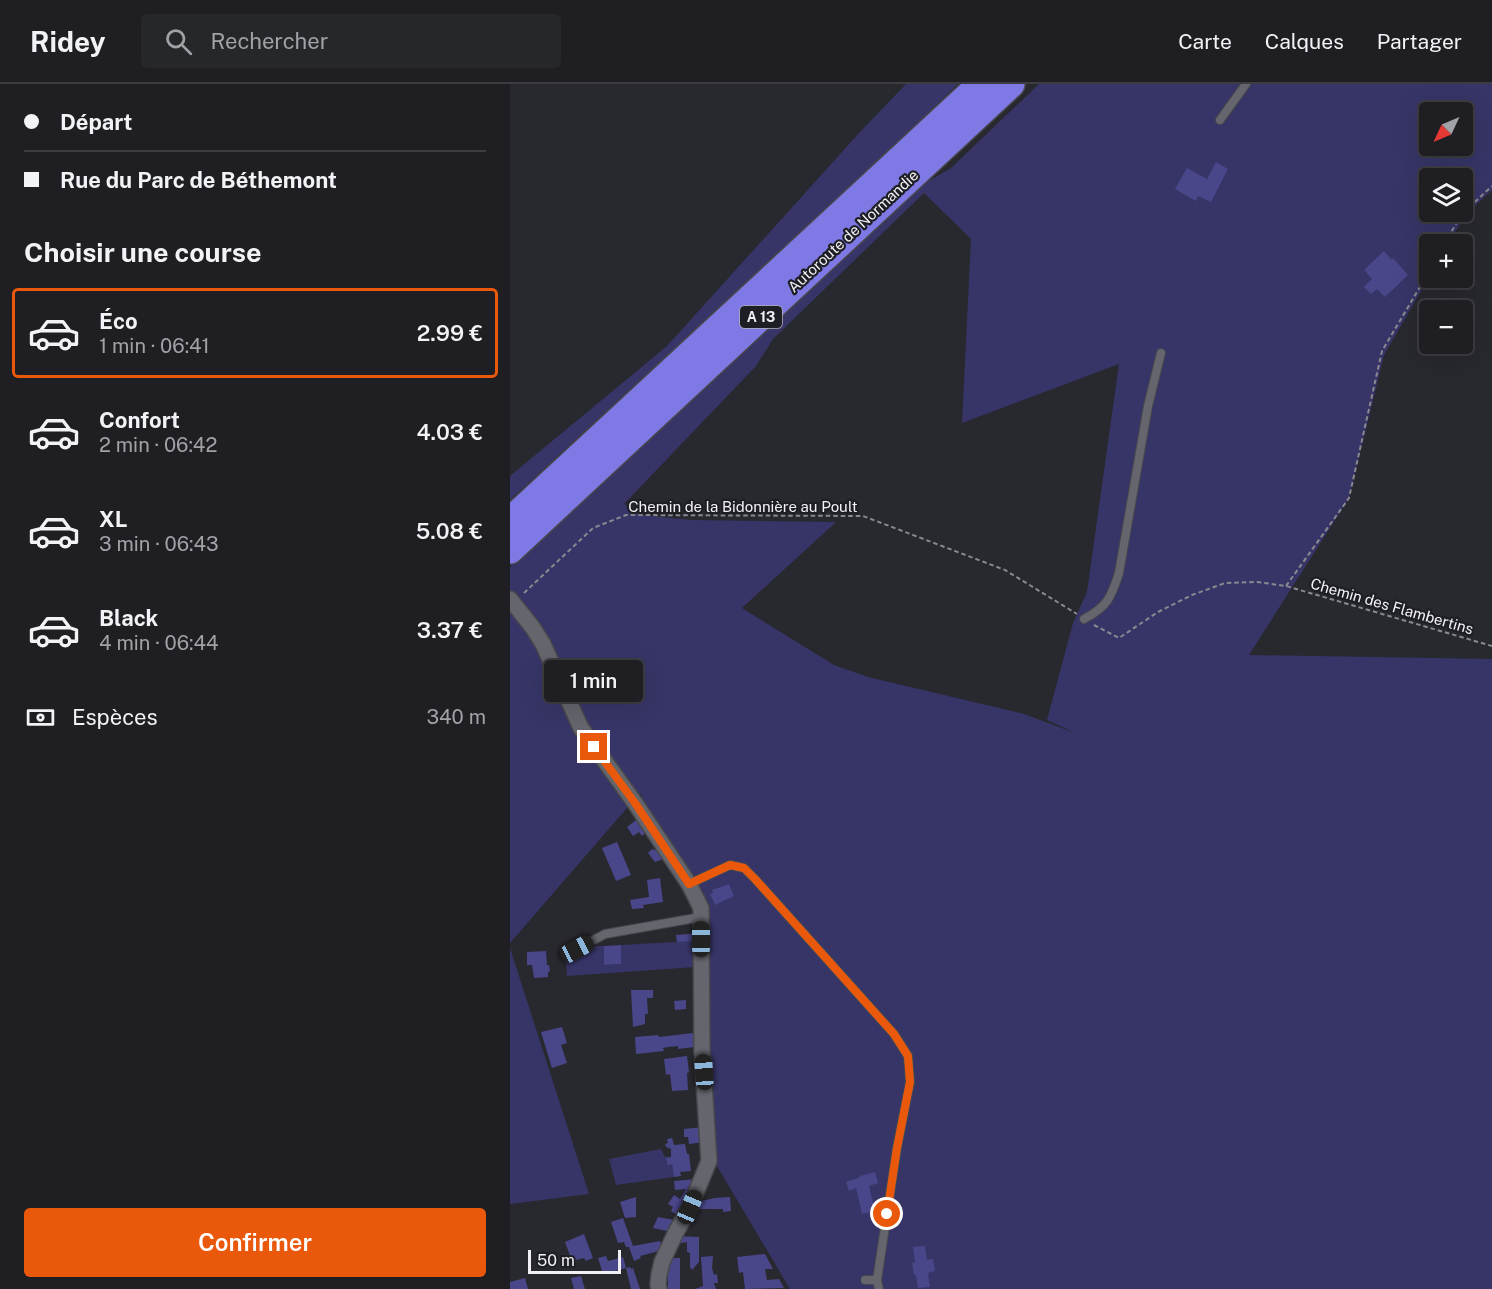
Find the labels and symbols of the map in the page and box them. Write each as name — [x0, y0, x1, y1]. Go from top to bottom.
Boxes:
north arrow — [1419, 102, 1473, 156]
street label: Autoroute de Normandie — [785, 166, 921, 296]
road number: A 13 — [740, 306, 782, 328]
street label: Chemin de la Bidonnière au Poult — [628, 498, 858, 515]
street label: Chemin des Flambertins — [1309, 575, 1475, 637]
callout: 1 min — [544, 660, 644, 702]
route end — [580, 733, 607, 760]
car — [692, 921, 710, 957]
car — [557, 933, 597, 965]
car — [694, 1053, 714, 1091]
car — [675, 1187, 705, 1227]
route start — [873, 1200, 900, 1227]
scale bar — [528, 1247, 621, 1274]

